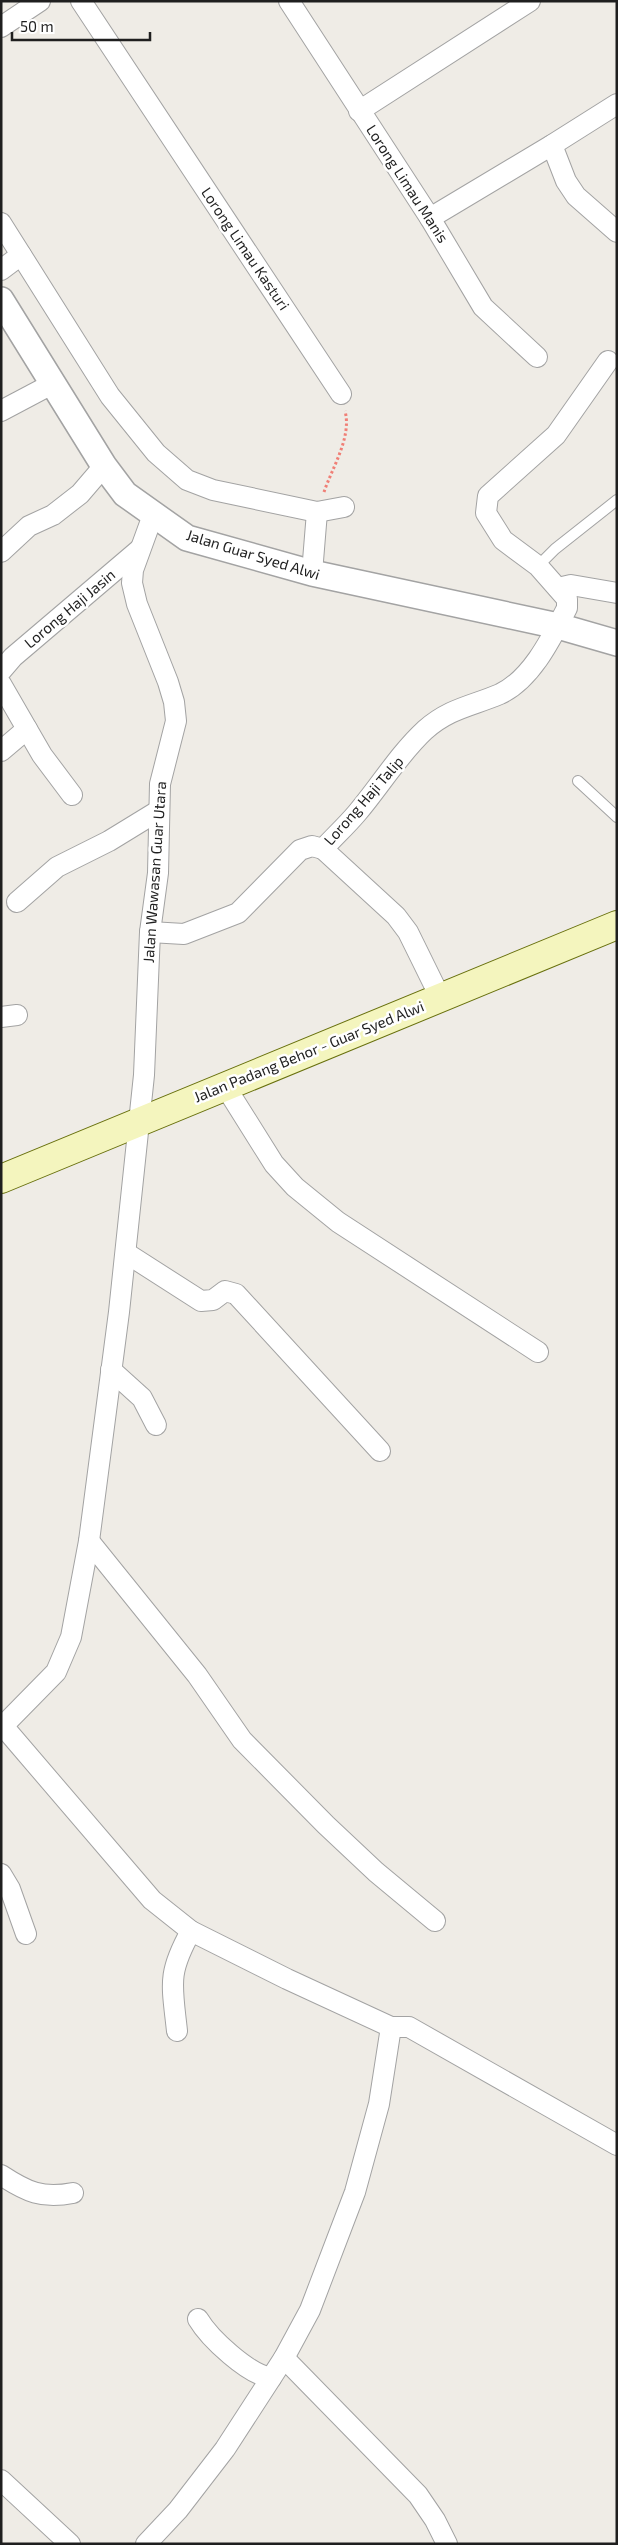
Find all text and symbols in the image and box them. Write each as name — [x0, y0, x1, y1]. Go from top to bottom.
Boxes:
scale bar — [12, 10, 150, 42]
text: 50 m — [20, 17, 54, 35]
street label: Lorong Limau Manis — [363, 121, 453, 246]
street label: Lorong Limau Kasturi — [198, 184, 294, 313]
street label: Jalan Guar Syed Alwi — [184, 525, 322, 583]
street label: Lorong Haji Jasin — [20, 565, 119, 652]
street label: Lorong Haji Talip — [320, 752, 408, 849]
street label: Jalan Wawasan Guar Utara — [139, 780, 169, 963]
street label: Jalan Padang Behor - Guar Syed Alwi — [191, 997, 426, 1106]

